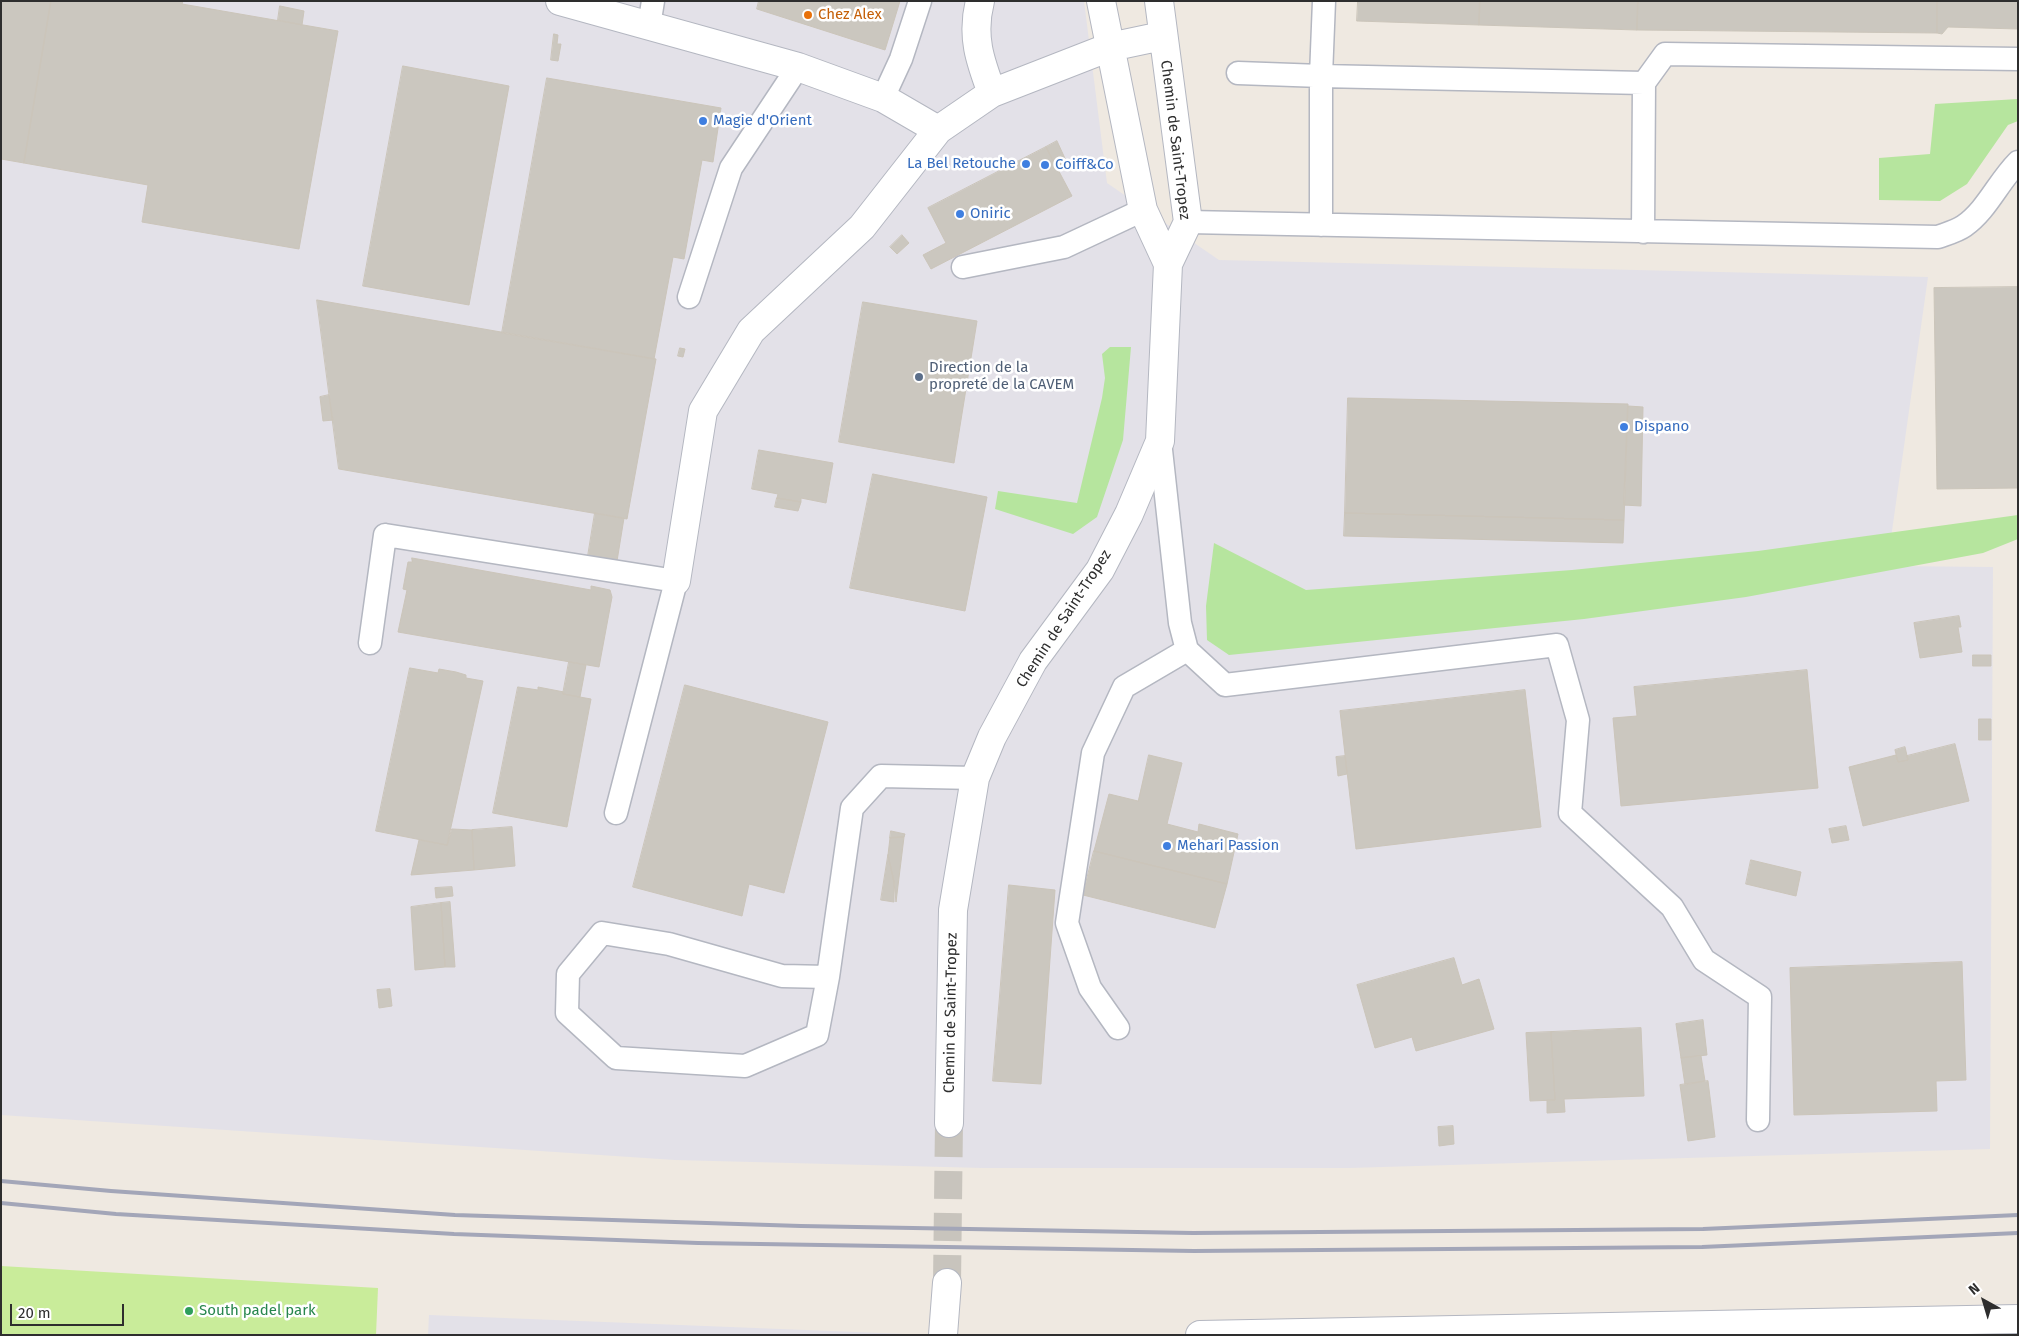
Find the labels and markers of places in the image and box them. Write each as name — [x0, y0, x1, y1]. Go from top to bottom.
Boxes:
place label: Chez Alex — [818, 6, 882, 24]
marker: Chez Alex — [802, 9, 814, 21]
place label: Magie d'Orient — [713, 112, 812, 130]
marker: Magie d'Orient — [697, 115, 709, 127]
place label: La Bel Retouche — [907, 155, 1016, 173]
place label: Coiff&Co — [1055, 156, 1114, 174]
marker: La Bel Retouche — [1020, 158, 1032, 170]
marker: Coiff&Co — [1039, 159, 1051, 171]
place label: Oniric — [970, 205, 1011, 223]
marker: Oniric — [954, 208, 966, 220]
place label: Direction de la propreté de la CAVEM — [929, 359, 1074, 394]
marker: Direction de la propreté de la CAVEM — [913, 371, 925, 383]
place label: Dispano — [1634, 418, 1689, 436]
marker: Dispano — [1618, 421, 1630, 433]
place label: Mehari Passion — [1177, 837, 1279, 855]
marker: Mehari Passion — [1161, 840, 1173, 852]
place label: South padel park — [199, 1302, 316, 1320]
marker: South padel park — [183, 1305, 195, 1317]

